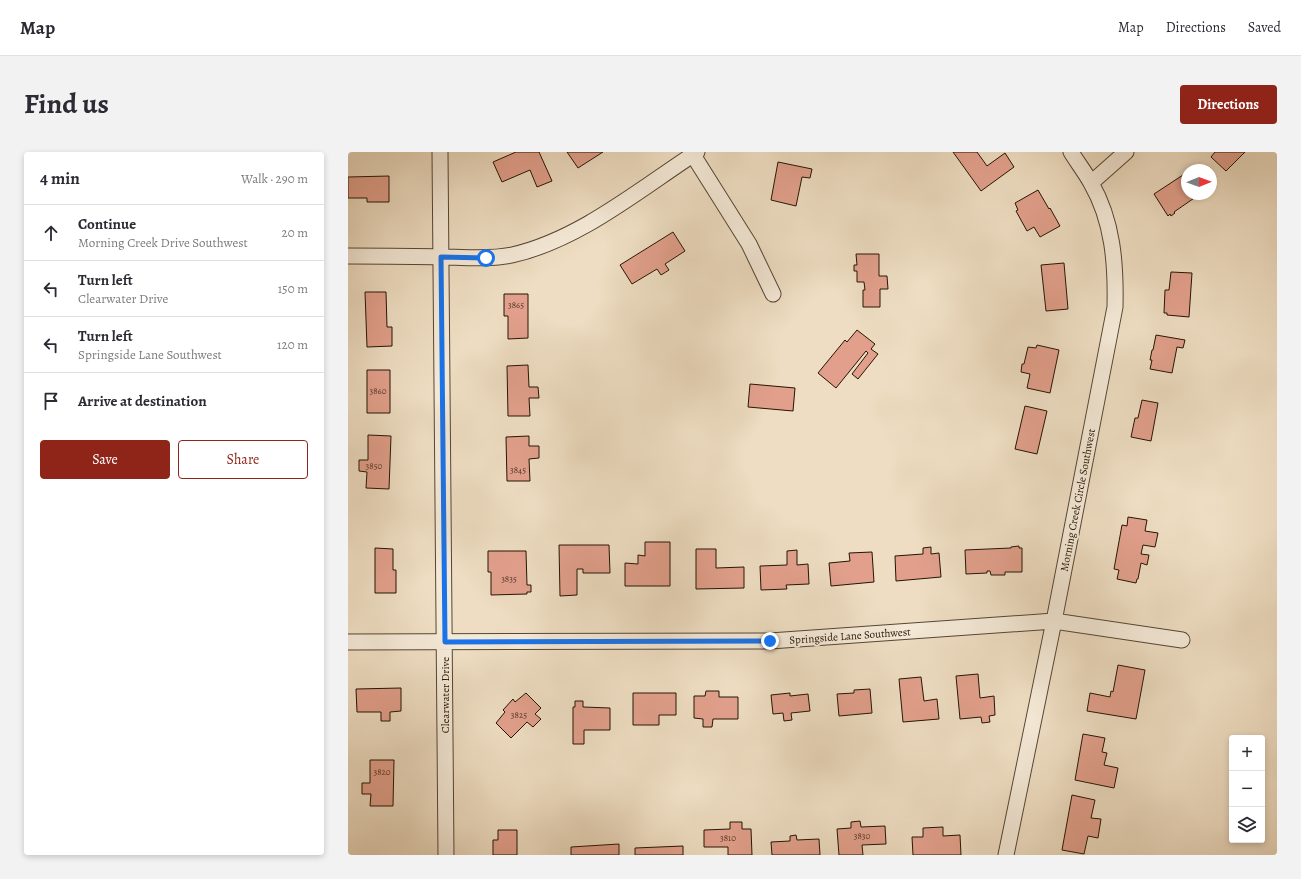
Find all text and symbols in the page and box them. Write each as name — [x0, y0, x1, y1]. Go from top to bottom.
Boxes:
text: Map — [20, 15, 55, 41]
text: Map — [1118, 18, 1144, 37]
text: Directions — [1166, 18, 1226, 37]
text: Saved — [1248, 18, 1281, 37]
text: Find us — [24, 85, 109, 123]
button: Directions — [1180, 85, 1277, 124]
north arrow — [1181, 164, 1217, 200]
text: 4 min — [40, 167, 80, 190]
text: Walk · 290 m — [241, 170, 308, 187]
text: Continue — [78, 214, 136, 234]
icon: ahead — [40, 222, 62, 244]
text: 20 m — [282, 224, 308, 241]
text: Morning Creek Drive Southwest — [78, 234, 248, 251]
route start — [477, 249, 495, 267]
text: Turn left — [78, 270, 133, 290]
icon: left — [40, 278, 62, 300]
text: 150 m — [278, 280, 308, 297]
text: Clearwater Drive — [78, 290, 168, 307]
house number: 3865 — [508, 299, 524, 311]
text: Turn left — [78, 326, 133, 346]
icon: left — [40, 334, 62, 356]
text: 120 m — [277, 336, 308, 353]
text: Springside Lane Southwest — [78, 346, 222, 363]
house number: 3860 — [369, 385, 387, 397]
icon: arrive — [40, 390, 62, 412]
text: Arrive at destination — [78, 391, 207, 411]
street label: Morning Creek Circle Southwest — [1057, 427, 1099, 573]
button: Save — [40, 440, 170, 479]
button: Share — [178, 440, 308, 479]
house number: 3850 — [366, 460, 383, 472]
house number: 3845 — [510, 464, 526, 476]
house number: 3835 — [501, 573, 517, 585]
street label: Springside Lane Southwest — [789, 624, 912, 648]
route end — [761, 632, 779, 650]
street label: Clearwater Drive — [438, 657, 453, 733]
house number: 3825 — [511, 709, 527, 721]
map controls — [1229, 735, 1265, 843]
button: + — [1229, 735, 1265, 771]
house number: 3820 — [373, 766, 391, 778]
button: − — [1229, 771, 1265, 807]
button: layers — [1229, 807, 1265, 843]
house number: 3830 — [854, 830, 871, 842]
house number: 3810 — [720, 832, 736, 844]

